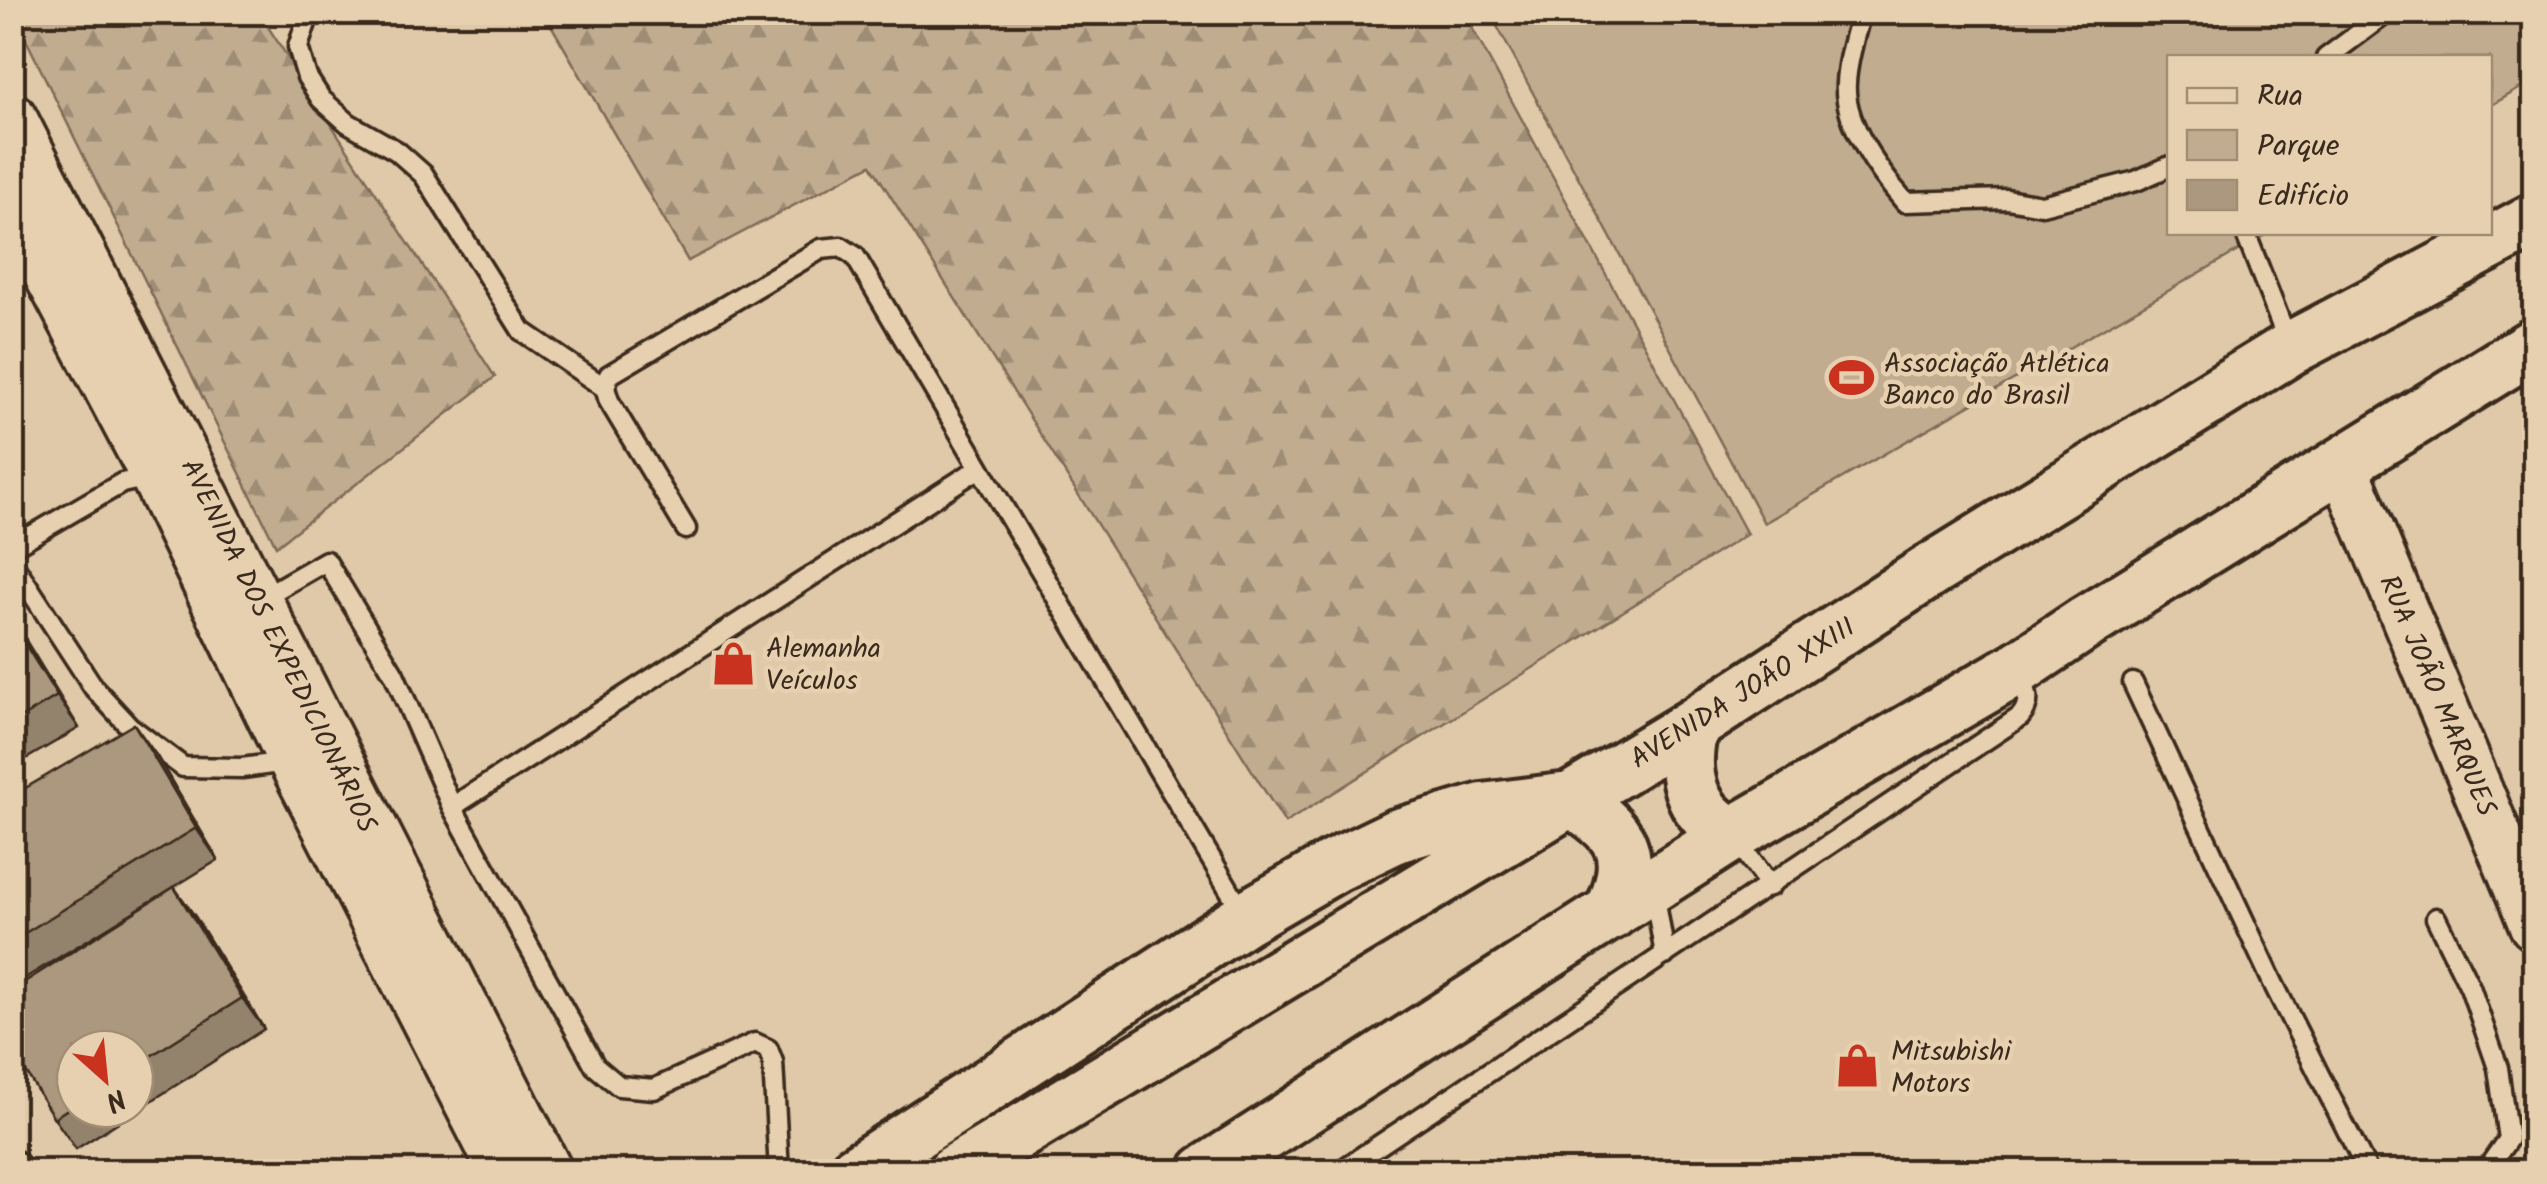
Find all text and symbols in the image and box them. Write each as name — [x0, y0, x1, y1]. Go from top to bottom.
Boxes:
legend — [2167, 55, 2492, 235]
text: Rua — [2257, 73, 2303, 121]
text: Parque — [2257, 123, 2339, 171]
text: Edifício — [2257, 173, 2349, 221]
place label: Associação Atlética Banco do Brasil — [1884, 342, 2110, 419]
sports icon: Associação Atlética Banco do Brasil — [1827, 354, 1875, 402]
street label: AVENIDA DOS EXPEDICIONÁRIOS — [167, 451, 388, 841]
street label: RUA JOÃO MARQUES — [2365, 568, 2508, 824]
street label: AVENIDA JOÃO XXIII — [1622, 606, 1865, 782]
place label: Alemanha Veículos — [766, 627, 881, 704]
shop icon: Alemanha Veículos — [709, 639, 757, 687]
north arrow — [55, 1029, 155, 1129]
place label: Mitsubishi Motors — [1891, 1030, 2012, 1107]
shop icon: Mitsubishi Motors — [1834, 1042, 1882, 1090]
text: N — [97, 1075, 133, 1123]

